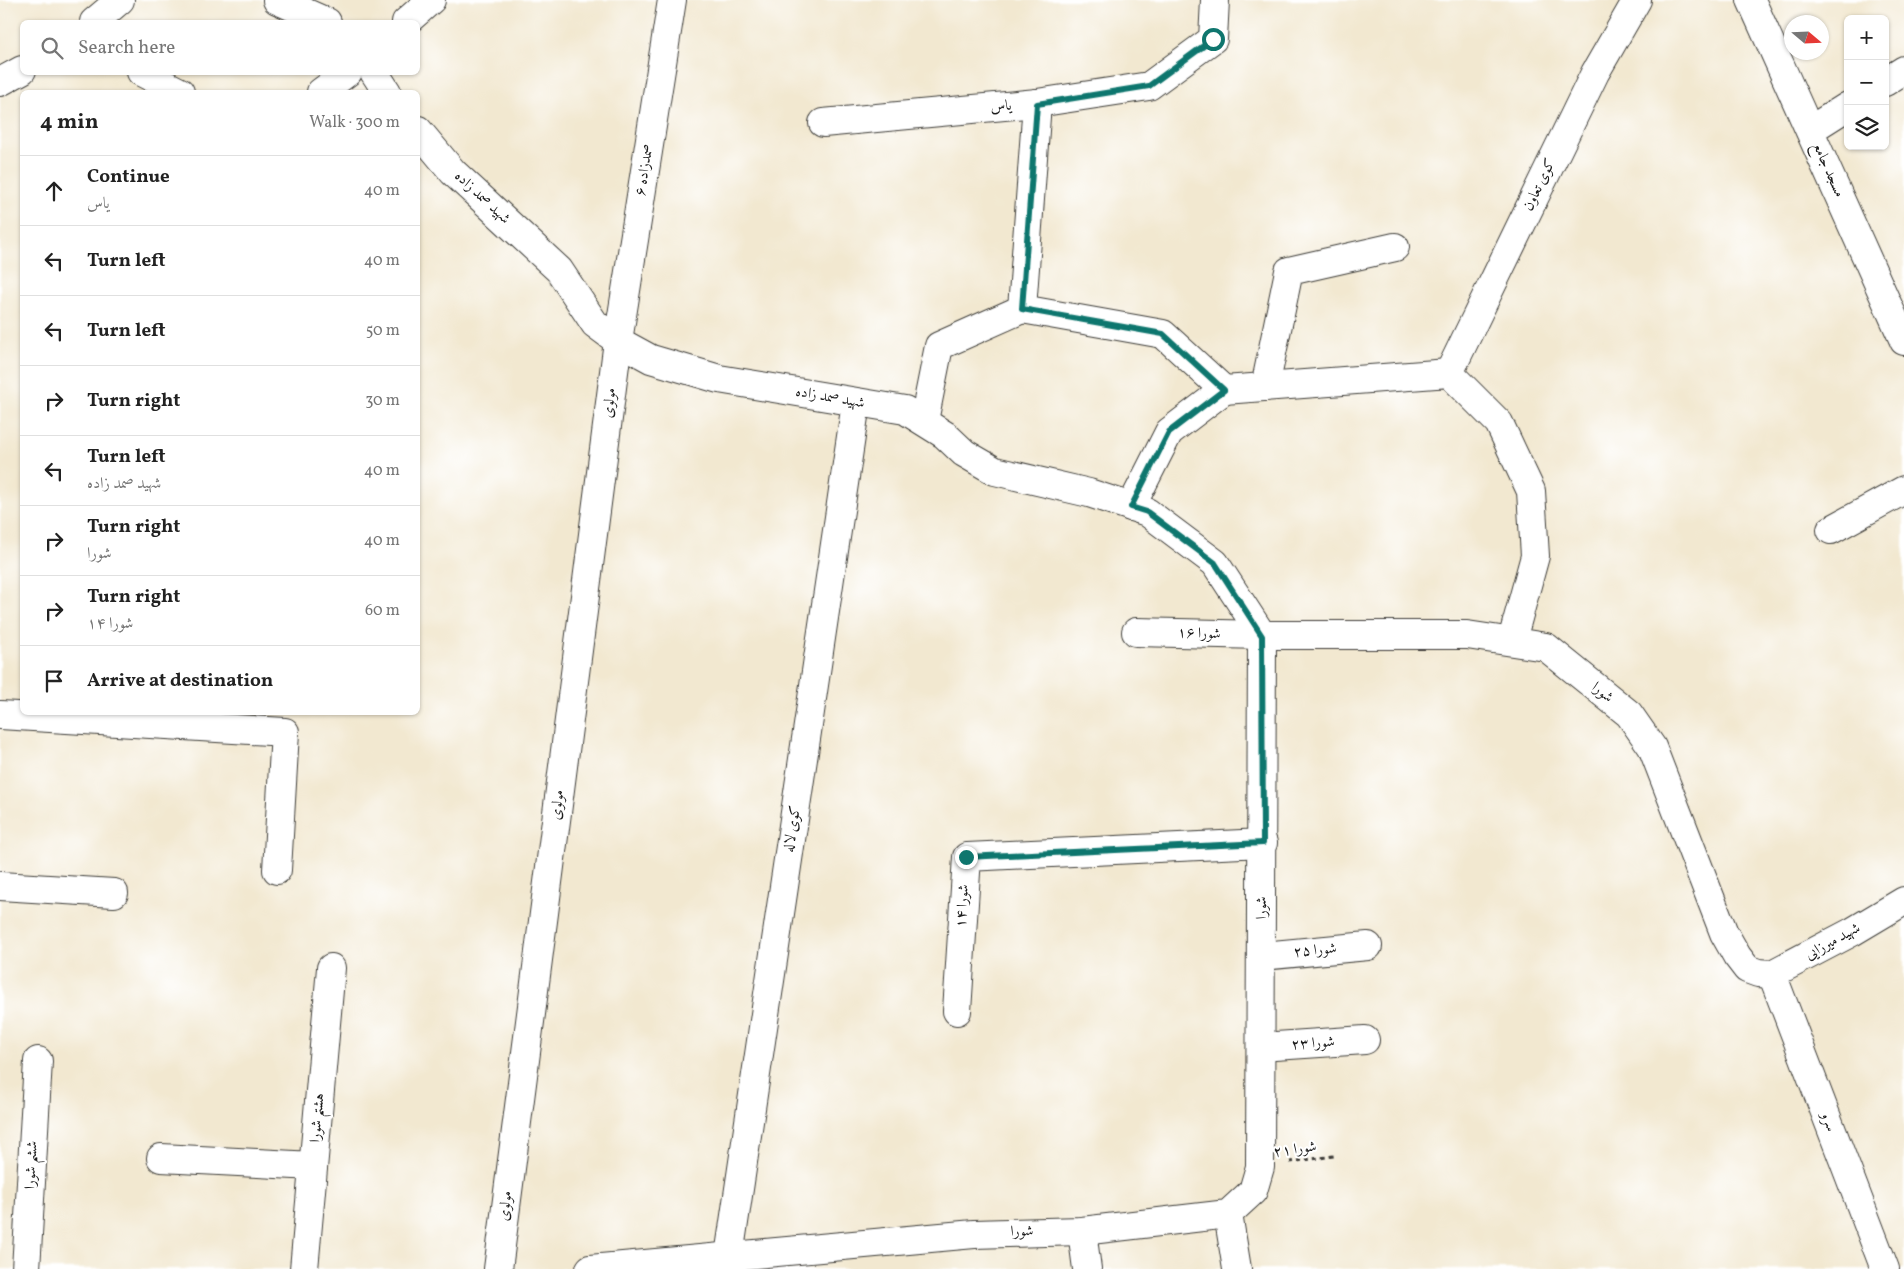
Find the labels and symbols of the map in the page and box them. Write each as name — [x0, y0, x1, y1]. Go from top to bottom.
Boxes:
north arrow — [1784, 15, 1829, 60]
route start — [1202, 28, 1225, 51]
street label: یاس — [990, 96, 1014, 118]
street label: مسجد جامع — [1805, 139, 1849, 202]
street label: صمدزاده ۶ — [631, 142, 659, 198]
street label: کوی تعاون — [1518, 155, 1562, 215]
street label: شهید صمد زاده — [449, 167, 515, 229]
street label: شهید صمد زاده — [794, 382, 866, 414]
street label: مولوی — [598, 387, 622, 419]
street label: شورا ۱۶ — [1177, 623, 1221, 645]
street label: شورا — [1586, 678, 1618, 708]
street label: مولوی — [546, 789, 570, 821]
street label: کوی لاله — [779, 804, 807, 854]
route end — [955, 846, 978, 869]
street label: شورا ۱۴ — [951, 884, 975, 928]
street label: شورا — [1252, 897, 1273, 919]
street label: شهید میرزایی — [1802, 918, 1864, 966]
street label: شورا ۲۵ — [1292, 939, 1338, 963]
street label: شورا ۲۳ — [1291, 1032, 1335, 1056]
street label: هشتم شورا — [305, 1092, 334, 1144]
street label: سرو — [1814, 1107, 1841, 1135]
street label: شورا ۲۱ — [1272, 1137, 1318, 1163]
street label: ششم شورا — [20, 1140, 47, 1190]
street label: مولوی — [494, 1190, 518, 1222]
street label: شورا — [1010, 1221, 1034, 1243]

